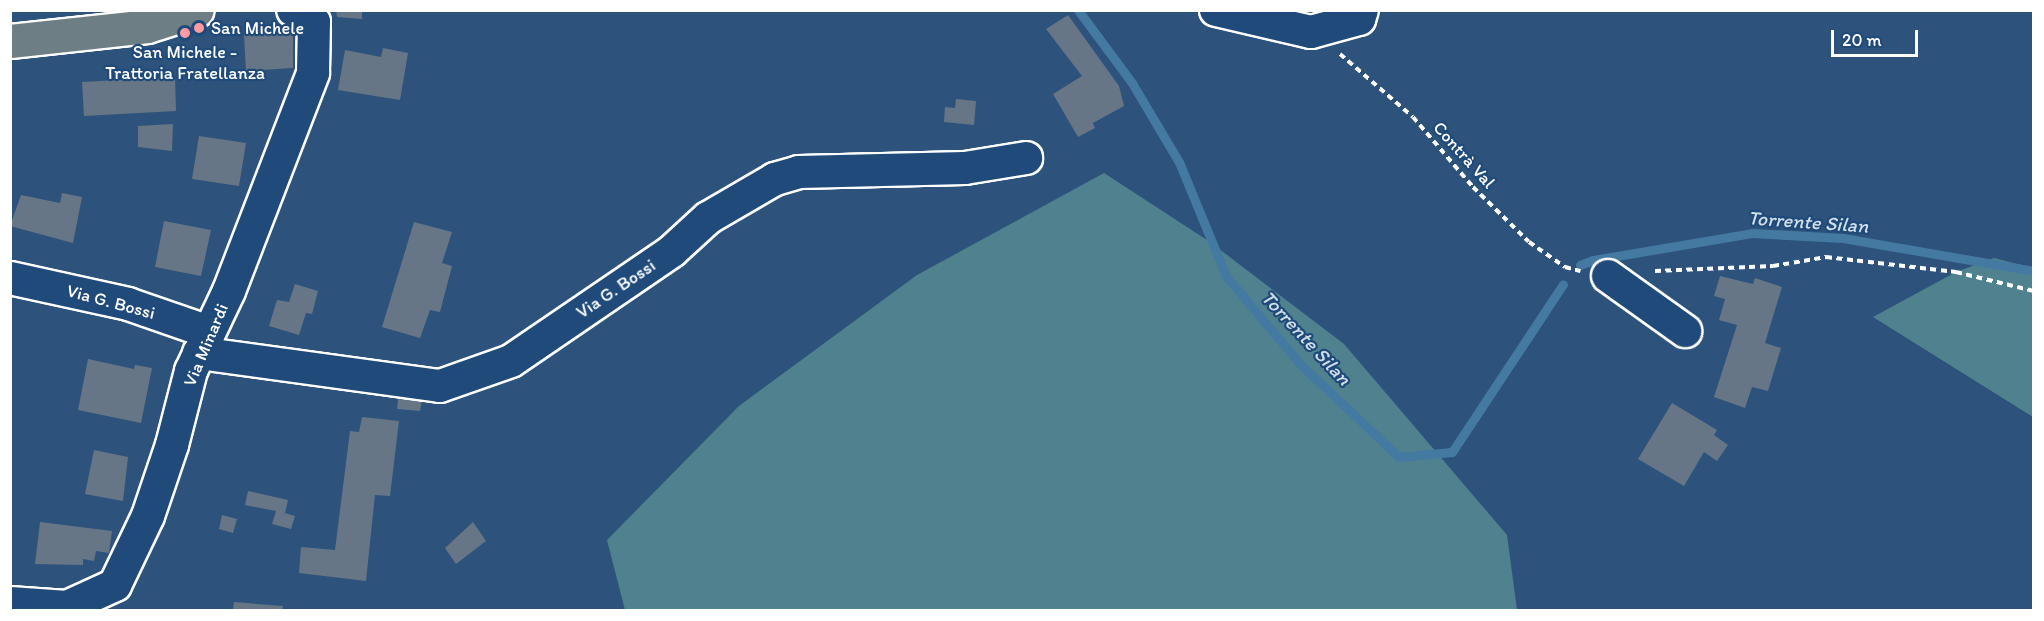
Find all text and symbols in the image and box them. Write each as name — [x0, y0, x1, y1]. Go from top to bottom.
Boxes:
place label: San Michele — [211, 17, 303, 39]
scale bar — [1834, 18, 1921, 56]
marker: San Michele — [192, 21, 206, 35]
marker: San Michele - Trattoria Fratellanza — [178, 26, 192, 40]
text: 20 m — [1842, 29, 1882, 51]
place label: San Michele - Trattoria Fratellanza — [105, 42, 265, 84]
street label: Contrà Val — [1428, 117, 1500, 193]
water label: Torrente Silan — [1747, 206, 1869, 238]
street label: Via G. Bossi — [572, 255, 660, 323]
street label: Via G. Bossi — [65, 280, 157, 324]
water label: Torrente Silan — [1256, 286, 1356, 390]
street label: Via Minardi — [179, 301, 233, 389]

